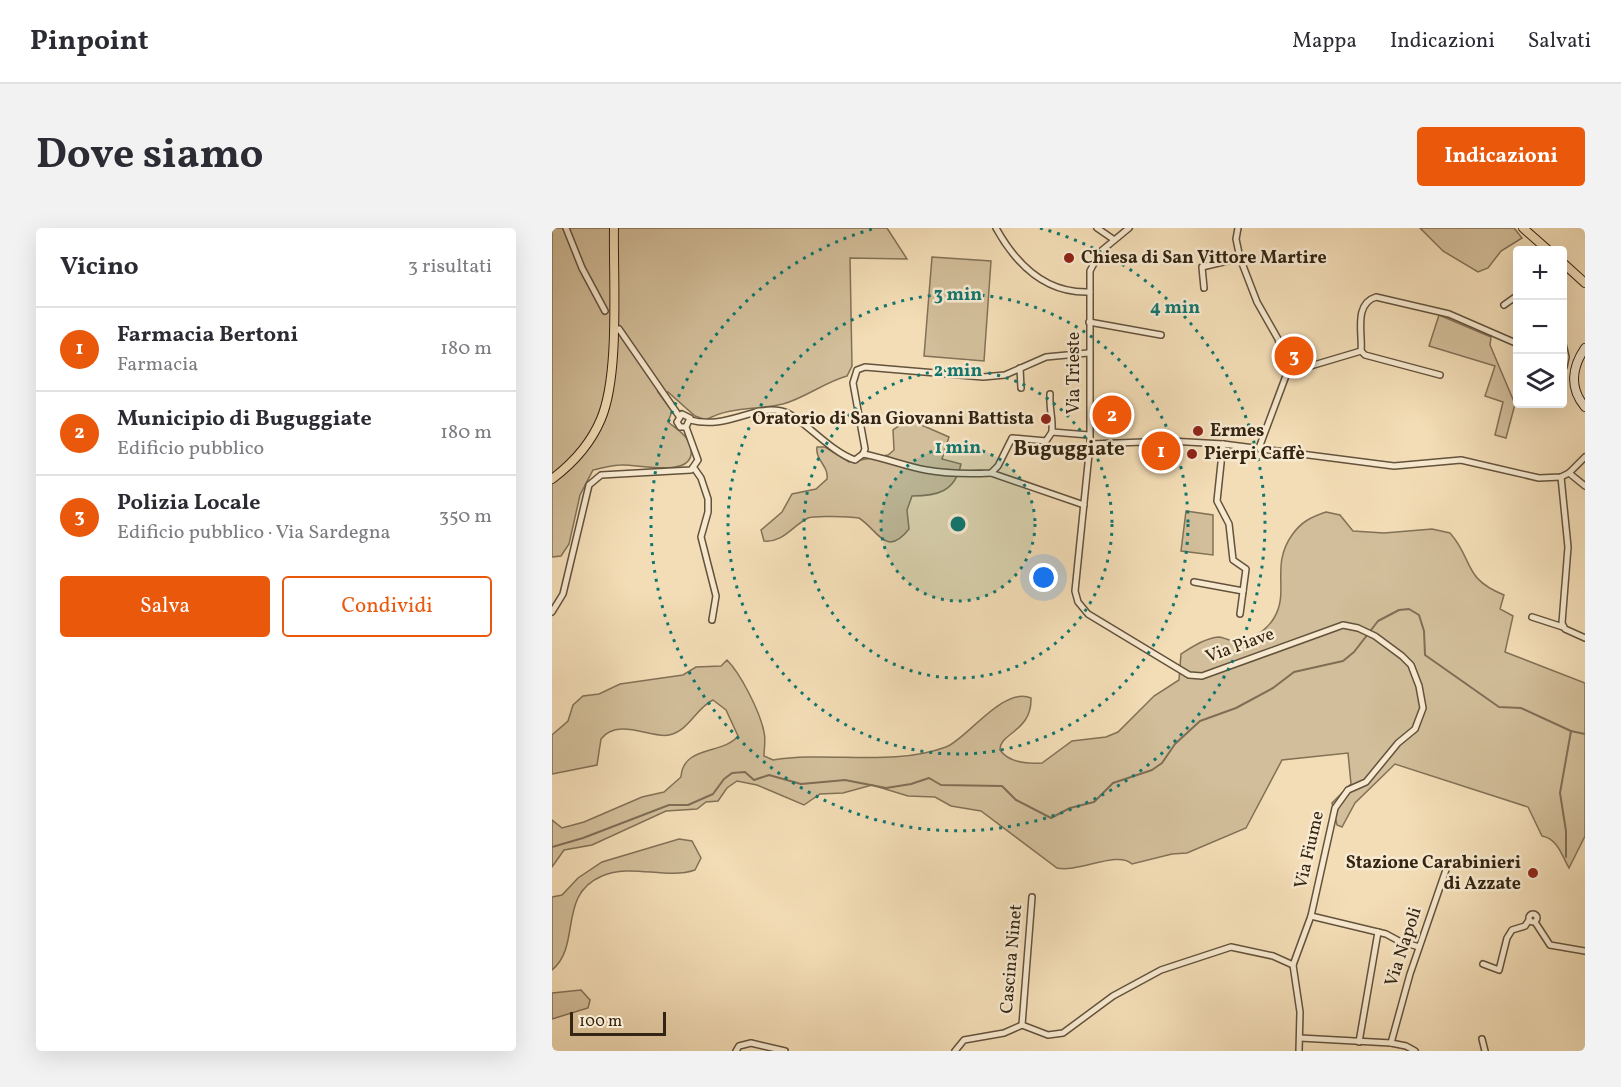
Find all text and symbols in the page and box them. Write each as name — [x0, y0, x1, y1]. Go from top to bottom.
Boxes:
text: Pinpoint — [30, 22, 148, 61]
text: Mappa — [1292, 27, 1357, 56]
text: Indicazioni — [1390, 27, 1495, 56]
text: Salvati — [1528, 27, 1591, 56]
text: Dove siamo — [36, 127, 264, 186]
button: Indicazioni — [1417, 127, 1585, 186]
place label: Chiesa di San Vittore Martire — [1081, 246, 1327, 271]
map controls — [1513, 246, 1567, 408]
button: + — [1513, 246, 1567, 300]
text: Vicino — [60, 249, 139, 285]
marker: Chiesa di San Vittore Martire — [1062, 251, 1076, 265]
text: 3 risultati — [408, 253, 492, 281]
text: 3 min — [934, 283, 982, 308]
text: 4 min — [1150, 296, 1200, 321]
button: − — [1513, 300, 1567, 354]
text: Farmacia Bertoni — [117, 320, 298, 351]
street label: Via Trieste — [1062, 332, 1087, 414]
pin: 3 — [1274, 334, 1314, 378]
text: 1 — [75, 335, 84, 363]
text: 180 m — [440, 335, 492, 363]
text: Farmacia — [117, 351, 198, 379]
button: layers — [1513, 354, 1567, 408]
text: 2 min — [934, 359, 982, 384]
pin: 2 — [1092, 392, 1132, 438]
text: Municipio di Buguggiate — [117, 404, 372, 435]
place label: Oratorio di San Giovanni Battista — [752, 407, 1034, 432]
marker: Oratorio di San Giovanni Battista — [1039, 412, 1053, 426]
text: 2 — [74, 419, 85, 447]
text: 180 m — [440, 419, 492, 447]
place label: Ermes — [1210, 419, 1264, 444]
marker: Ermes — [1191, 424, 1205, 438]
pin: 1 — [1142, 428, 1180, 474]
text: Edificio pubblico — [117, 435, 264, 463]
district label: Buguggiate — [1013, 435, 1125, 464]
text: 1 min — [935, 436, 981, 461]
place label: Pierpi Caffè — [1204, 442, 1305, 467]
marker: Pierpi Caffè — [1185, 447, 1199, 461]
text: Polizia Locale — [117, 488, 261, 519]
text: 3 — [74, 503, 85, 531]
text: 350 m — [439, 503, 492, 531]
centre of rings — [948, 514, 968, 534]
text: Edificio pubblico · Via Sardegna — [117, 519, 391, 547]
your location — [1029, 563, 1058, 592]
button: Salva — [60, 576, 270, 637]
button: Condividi — [282, 576, 492, 637]
street label: Via Piave — [1202, 622, 1278, 670]
street label: Via Fiume — [1289, 809, 1331, 891]
place label: Stazione Carabinieri di Azzate — [1346, 851, 1521, 897]
marker: Stazione Carabinieri di Azzate — [1526, 866, 1540, 880]
street label: Cascina Ninet — [995, 903, 1029, 1015]
street label: Via Napoli — [1379, 904, 1429, 990]
scale bar — [570, 1009, 666, 1036]
text: 100 m — [579, 1011, 622, 1033]

